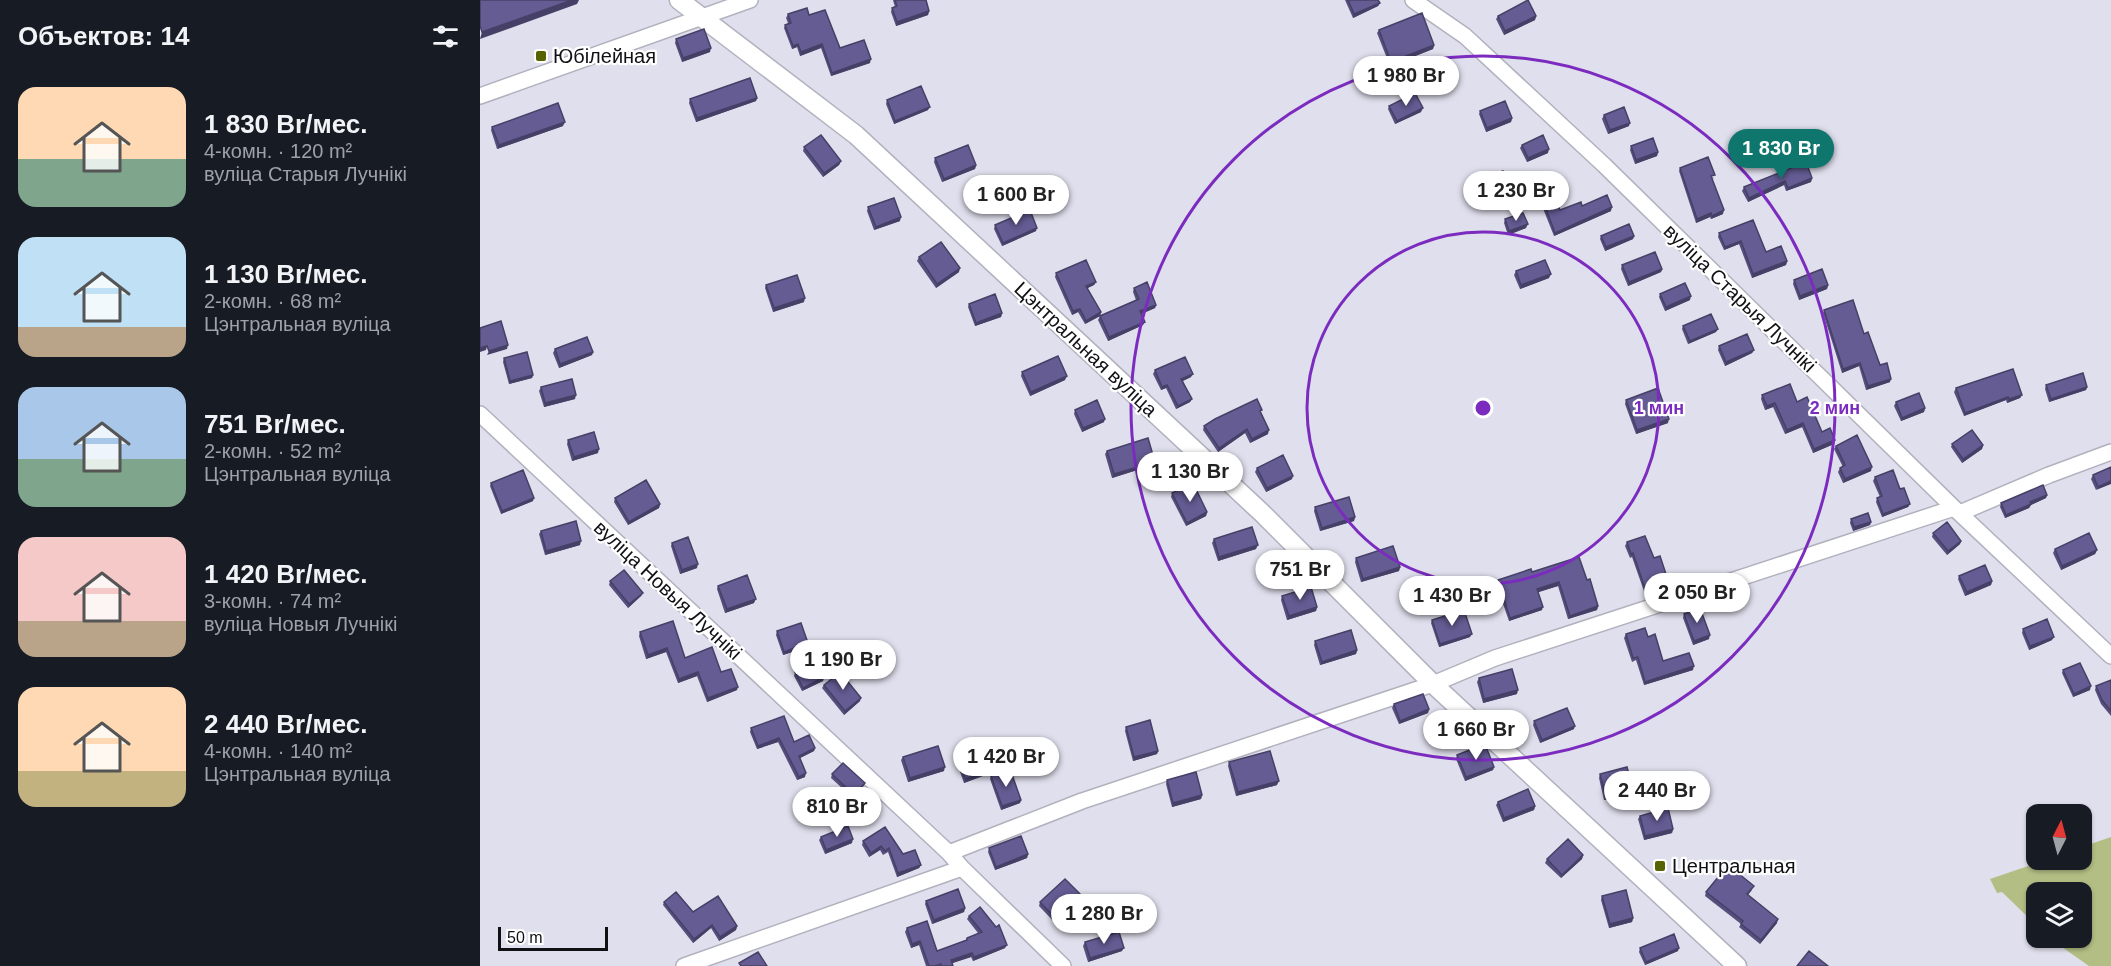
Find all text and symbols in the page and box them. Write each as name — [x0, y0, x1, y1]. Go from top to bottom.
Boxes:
icon: filters — [429, 20, 462, 53]
text: Объектов: 14 — [18, 21, 189, 51]
place label: Юбілейная — [553, 45, 656, 67]
marker: Юбілейная — [534, 49, 548, 63]
pin: 1 980 Br — [1344, 56, 1468, 107]
text: 1 980 Br — [1367, 64, 1445, 86]
text: 1 830 Br/мес. — [204, 109, 367, 139]
icon: home — [66, 111, 138, 183]
pin: 1 830 Br — [1719, 129, 1843, 180]
text: 1 830 Br — [1742, 137, 1820, 159]
text: 4-комн. · 120 m² — [204, 140, 352, 162]
text: вуліца Старыя Лучнікі — [204, 163, 407, 185]
pin: 1 230 Br — [1454, 171, 1578, 222]
pin: 1 600 Br — [954, 175, 1078, 226]
text: 1 230 Br — [1477, 179, 1555, 201]
text: 1 600 Br — [977, 183, 1055, 205]
street label: вуліца Старыя Лучнікі — [1659, 220, 1821, 376]
text: 1 130 Br/мес. — [204, 259, 367, 289]
icon: home — [66, 261, 138, 333]
street label: Цэнтральная вуліца — [1010, 277, 1162, 421]
text: 2-комн. · 68 m² — [204, 290, 341, 312]
text: Цэнтральная вуліца — [204, 313, 391, 335]
centre of rings — [1473, 398, 1493, 418]
text: 1 мин — [1634, 398, 1684, 418]
text: 2 мин — [1810, 398, 1860, 418]
text: 751 Br/мес. — [204, 409, 346, 439]
icon: home — [66, 411, 138, 483]
text: 2-комн. · 52 m² — [204, 440, 341, 462]
pin: 1 130 Br — [1128, 452, 1252, 503]
text: 1 130 Br — [1151, 460, 1229, 482]
text: Цэнтральная вуліца — [204, 463, 391, 485]
street label: вуліца Новыя Лучнікі — [590, 516, 746, 664]
pin: 751 Br — [1251, 550, 1349, 601]
text: 751 Br — [1269, 558, 1331, 580]
text: 1 420 Br/мес. — [204, 559, 367, 589]
icon: home — [66, 561, 138, 633]
pin: 2 050 Br — [1635, 573, 1759, 624]
pin: 1 430 Br — [1390, 576, 1514, 627]
text: 2 050 Br — [1658, 581, 1736, 603]
text: 1 430 Br — [1413, 584, 1491, 606]
text: 3-комн. · 74 m² — [204, 590, 341, 612]
text: вуліца Новыя Лучнікі — [204, 613, 397, 635]
pin: 1 190 Br — [781, 640, 905, 691]
text: 1 190 Br — [804, 648, 882, 670]
text: 2 440 Br/мес. — [204, 709, 367, 739]
pin: 1 660 Br — [1414, 710, 1538, 761]
icon: home — [66, 711, 138, 783]
text: 1 660 Br — [1437, 718, 1515, 740]
pin: 1 420 Br — [944, 737, 1068, 788]
text: 4-комн. · 140 m² — [204, 740, 352, 762]
text: 1 420 Br — [967, 745, 1045, 767]
text: Цэнтральная вуліца — [204, 763, 391, 785]
pin: 2 440 Br — [1595, 771, 1719, 822]
text: 2 440 Br — [1618, 779, 1696, 801]
pin: 810 Br — [788, 787, 886, 838]
text: 810 Br — [806, 795, 868, 817]
north arrow — [2026, 804, 2092, 870]
map controls — [2026, 804, 2092, 948]
place label: Центральная — [1672, 855, 1795, 877]
marker: Центральная — [1653, 859, 1667, 873]
button: layers — [2026, 882, 2092, 948]
pin: 1 280 Br — [1042, 894, 1166, 945]
text: 1 280 Br — [1065, 902, 1143, 924]
scale bar — [498, 924, 608, 952]
text: 50 m — [507, 929, 543, 946]

